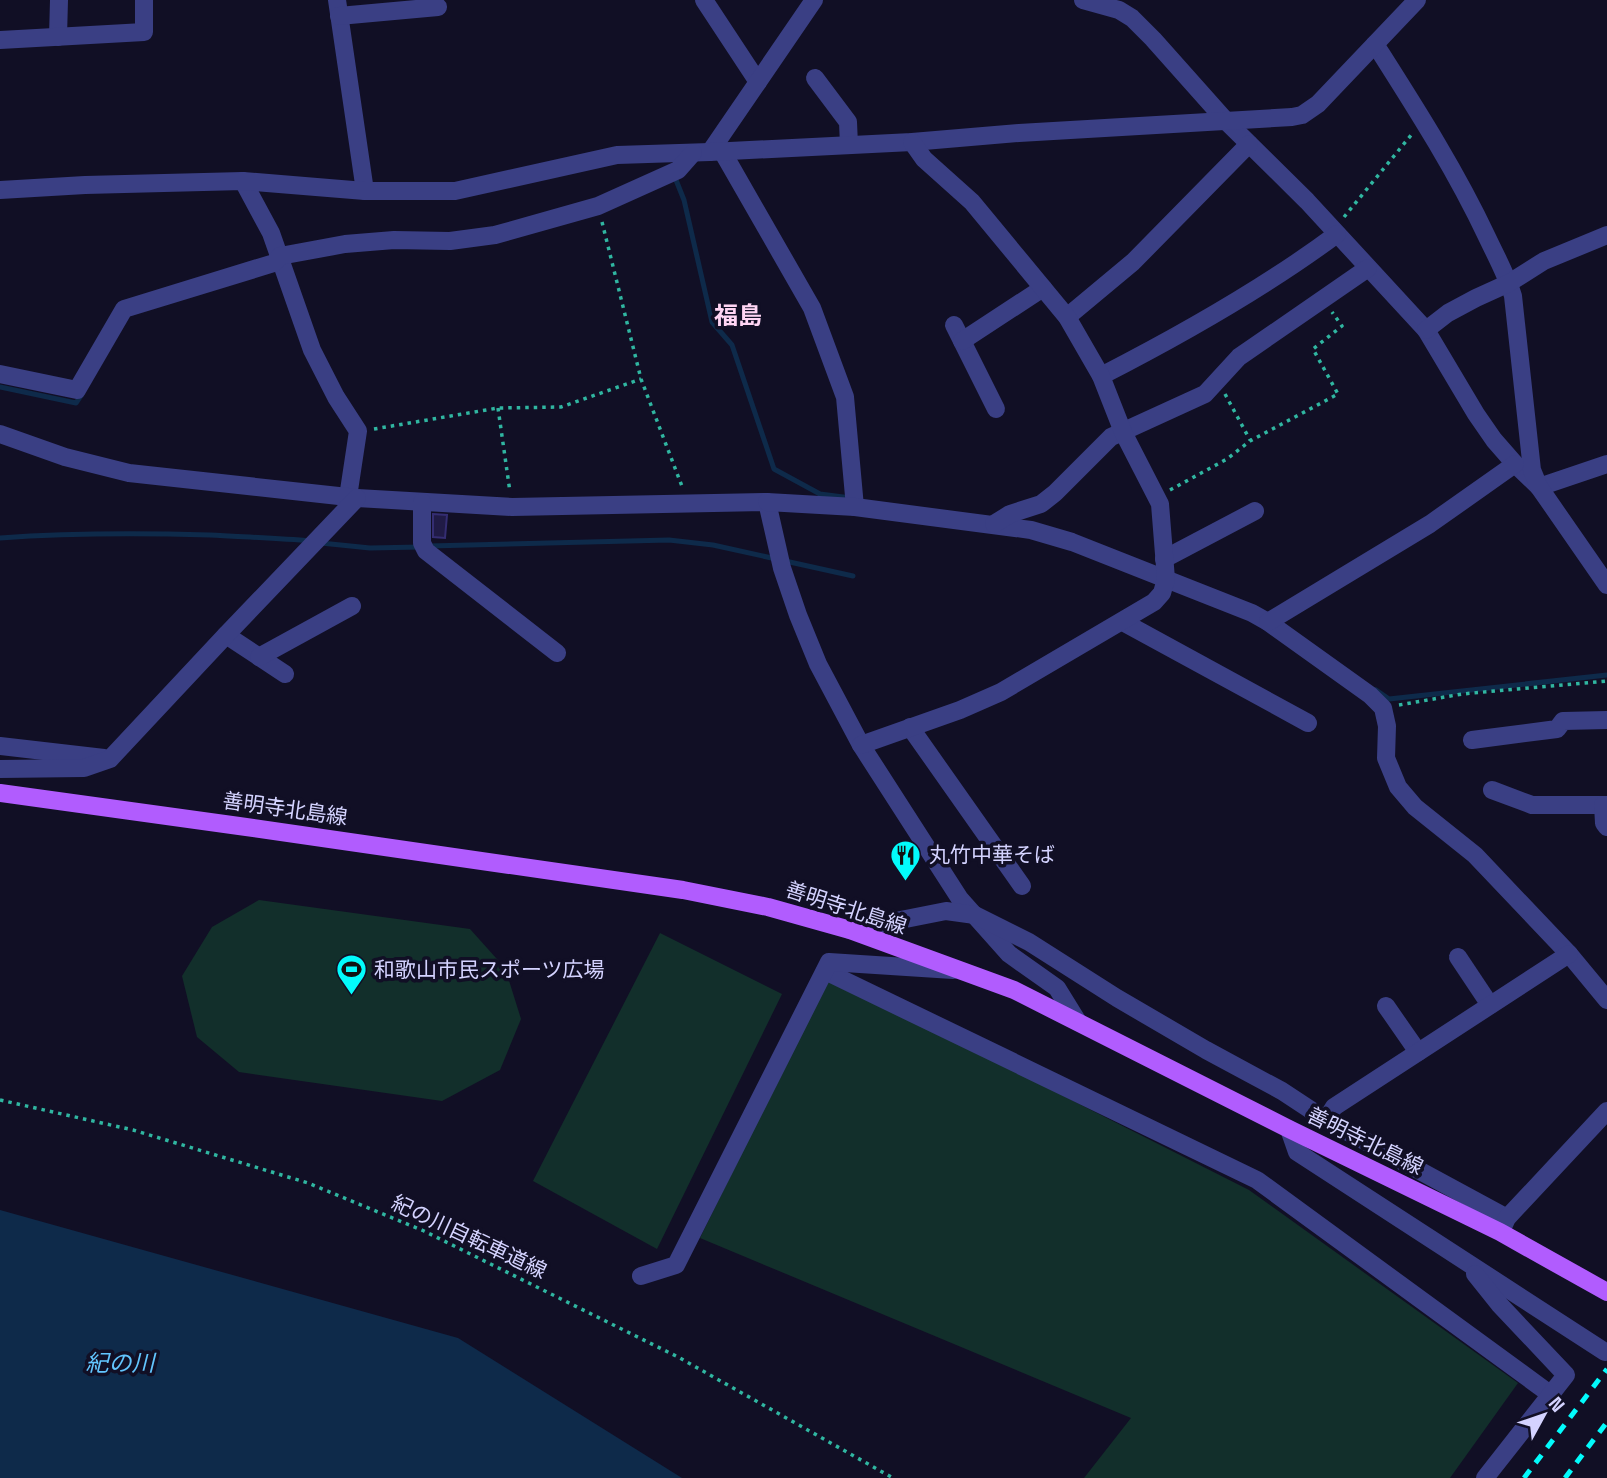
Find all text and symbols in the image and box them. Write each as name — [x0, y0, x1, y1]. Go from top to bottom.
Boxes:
district label: 福島 — [714, 300, 762, 331]
street label: 善明寺北島線 — [221, 786, 349, 831]
restaurant icon: 丸竹中華そば — [889, 838, 923, 882]
place label: 丸竹中華そば — [929, 841, 1055, 868]
street label: 善明寺北島線 — [782, 875, 910, 940]
sports icon: 和歌山市民スポーツ広場 — [334, 953, 368, 997]
place label: 和歌山市民スポーツ広場 — [374, 956, 605, 983]
street label: 善明寺北島線 — [1303, 1101, 1428, 1180]
street label: 紀の川自転車道線 — [387, 1189, 551, 1284]
water label: 紀の川 — [86, 1348, 158, 1378]
north arrow — [1509, 1380, 1579, 1450]
text: N — [1543, 1391, 1570, 1417]

